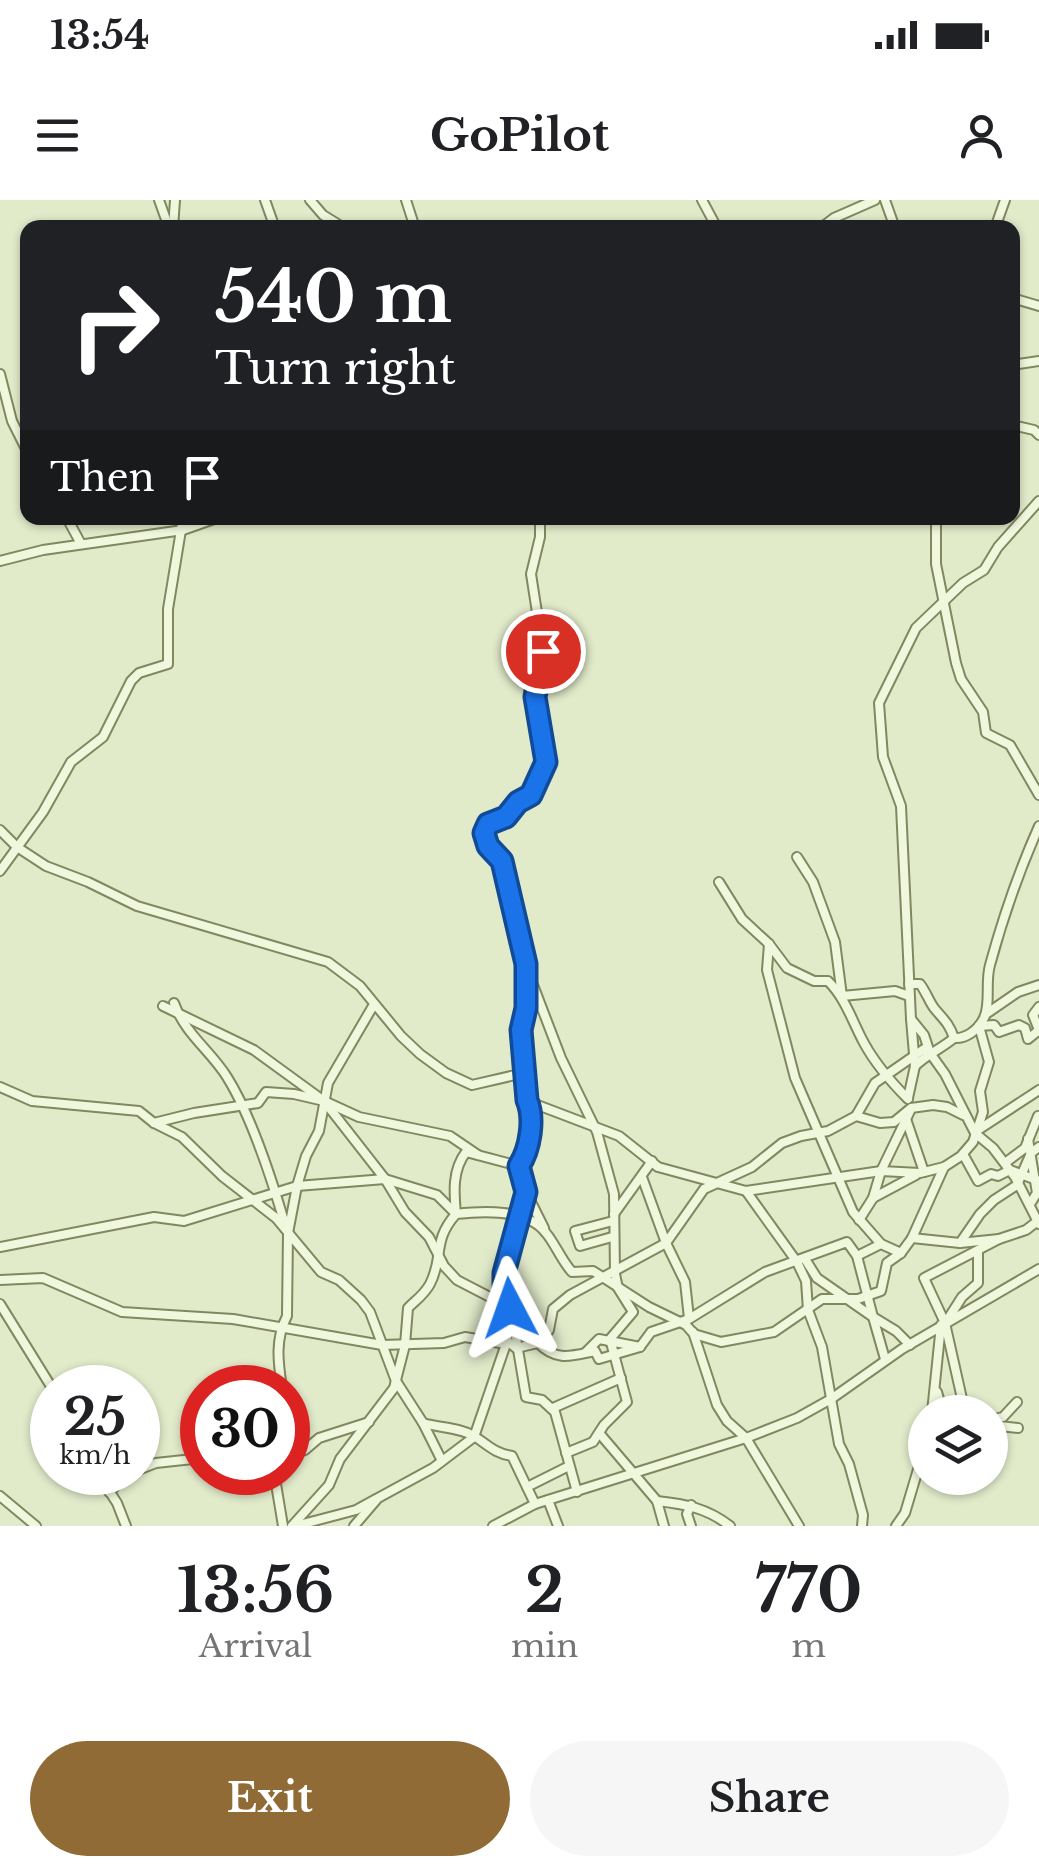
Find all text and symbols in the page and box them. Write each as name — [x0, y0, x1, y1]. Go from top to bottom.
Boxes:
text: 13:54 — [50, 12, 149, 59]
text: GoPilot — [430, 107, 609, 163]
icon: menu — [30, 108, 85, 163]
icon: person — [954, 108, 1009, 163]
text: 540 m — [215, 254, 452, 341]
icon: right — [50, 260, 180, 390]
text: Turn right — [215, 340, 456, 396]
icon: arrive — [175, 450, 230, 505]
text: Then — [50, 454, 155, 501]
pin — [501, 609, 586, 694]
icon: arrive — [516, 624, 571, 679]
position arrow — [458, 1256, 562, 1360]
speed limit sign: 30 — [180, 1365, 310, 1495]
text: 25 — [64, 1386, 126, 1449]
map controls — [908, 1395, 1008, 1495]
button: layers — [908, 1395, 1008, 1495]
text: km/h — [60, 1440, 130, 1471]
text: 13:56 — [177, 1554, 334, 1628]
text: 2 — [525, 1554, 564, 1628]
text: 770 — [755, 1554, 862, 1628]
text: Arrival — [199, 1626, 312, 1666]
text: min — [511, 1626, 578, 1666]
text: m — [791, 1626, 826, 1666]
button: Exit — [30, 1741, 510, 1856]
button: Share — [530, 1741, 1009, 1856]

